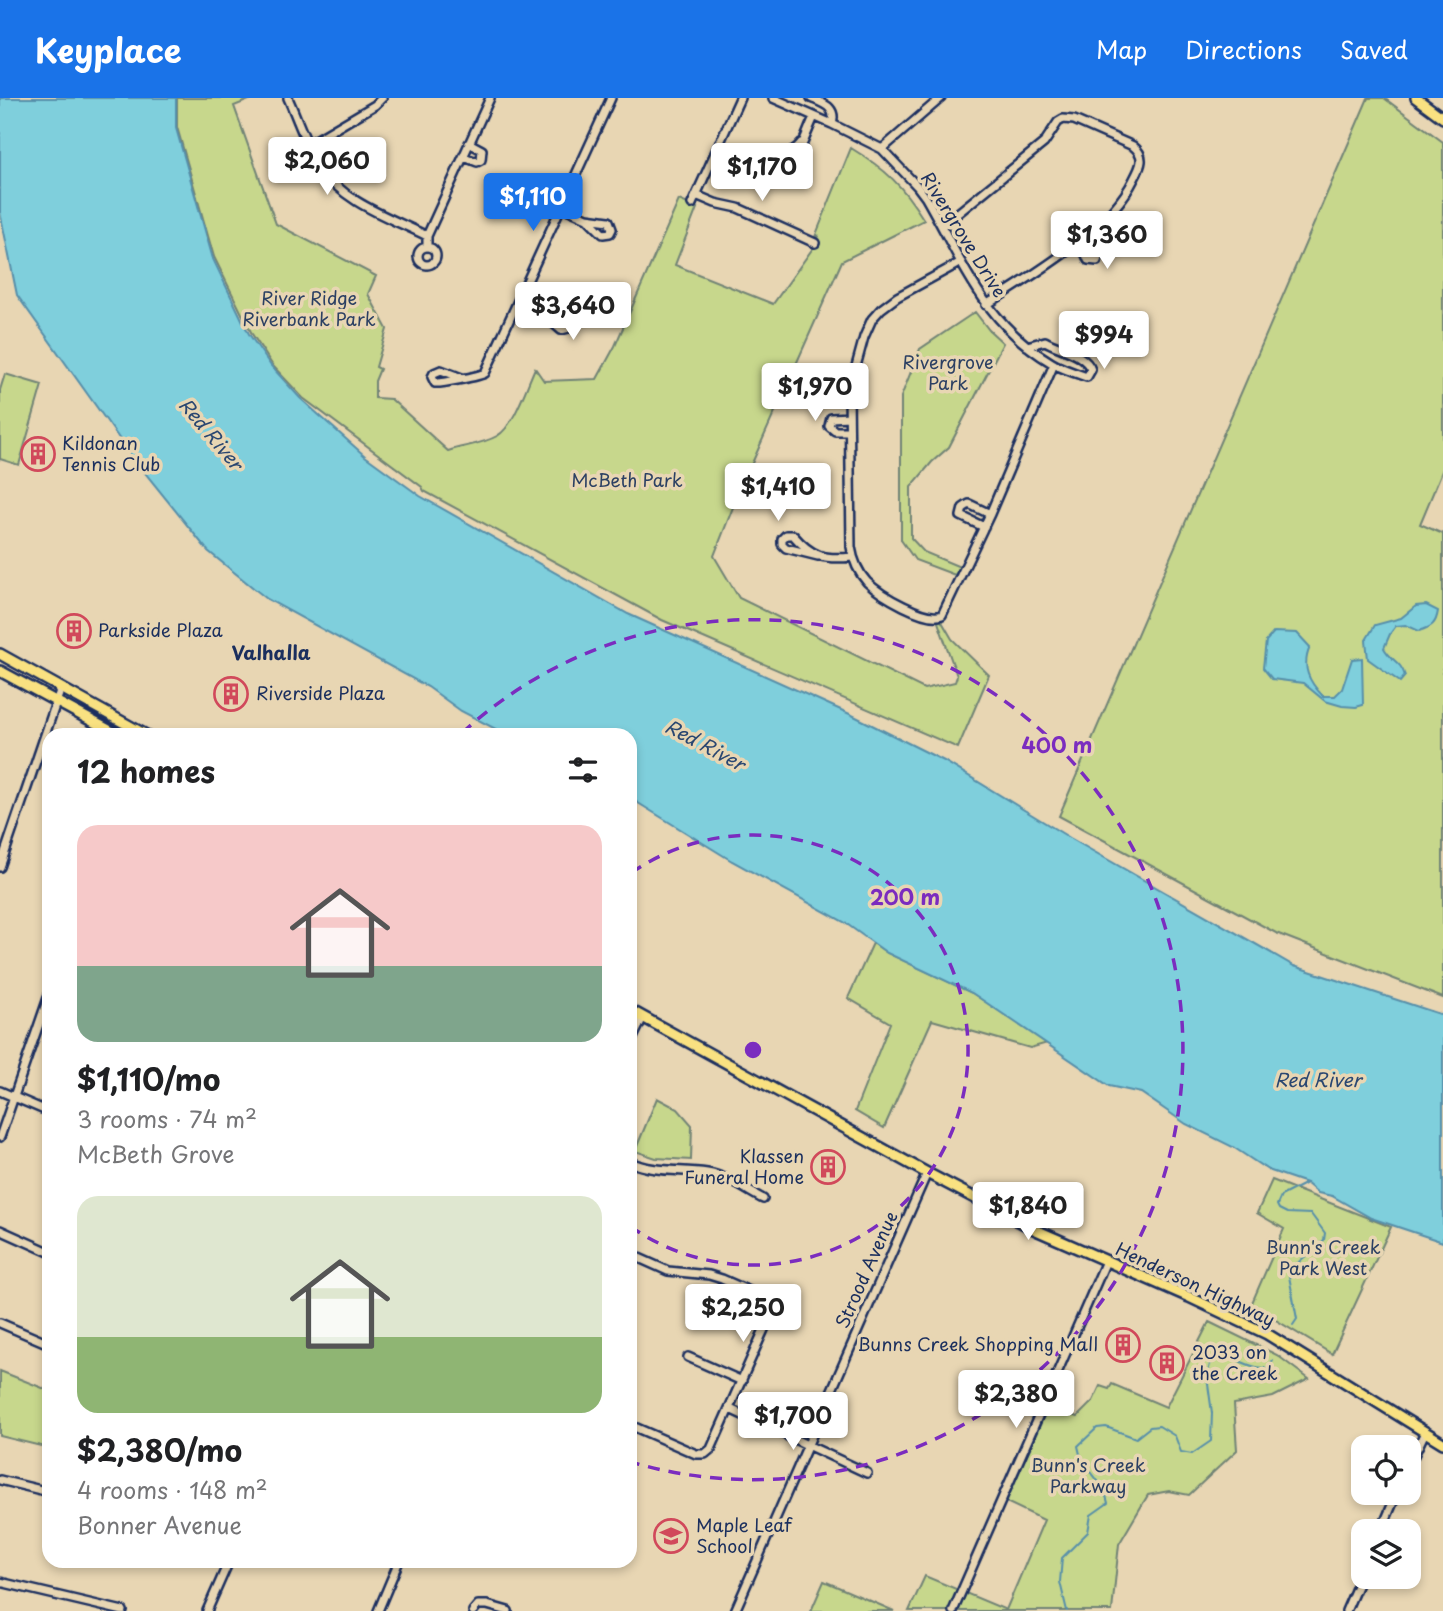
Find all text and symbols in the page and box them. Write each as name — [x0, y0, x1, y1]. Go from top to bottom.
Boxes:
text: Keyplace — [35, 24, 182, 74]
text: Map — [1096, 31, 1147, 67]
text: Directions — [1185, 31, 1302, 67]
text: Saved — [1340, 31, 1408, 67]
pin: $2,060 — [270, 138, 384, 197]
text: $2,060 — [284, 142, 370, 177]
pin: $1,170 — [705, 144, 819, 203]
text: $1,170 — [727, 148, 797, 183]
street label: Rivergrove Drive — [915, 166, 1014, 302]
pin: $1,110 — [476, 174, 590, 233]
text: $1,110 — [500, 178, 566, 213]
pin: $1,360 — [1050, 212, 1164, 271]
text: $1,360 — [1067, 216, 1147, 251]
pin: $3,640 — [516, 282, 630, 342]
park label: River Ridge Riverbank Park — [242, 284, 376, 332]
text: $3,640 — [531, 287, 615, 322]
pin: $994 — [1063, 312, 1145, 371]
text: $994 — [1075, 316, 1133, 351]
park label: Rivergrove Park — [902, 348, 994, 396]
pin: $1,970 — [758, 364, 872, 423]
text: $1,970 — [778, 368, 852, 403]
water label: Red River — [173, 391, 252, 477]
place label: Kildonan Tennis Club — [62, 429, 160, 477]
building icon: Kildonan Tennis Club — [19, 435, 57, 473]
pin: $1,410 — [721, 464, 835, 523]
park label: McBeth Park — [571, 466, 683, 493]
text: $1,410 — [741, 468, 815, 503]
building icon: Parkside Plaza — [55, 612, 93, 650]
place label: Parkside Plaza — [98, 616, 224, 643]
district label: Valhalla — [231, 638, 311, 666]
building icon: Riverside Plaza — [212, 675, 250, 713]
place label: Riverside Plaza — [256, 679, 386, 706]
water label: Red River — [661, 711, 752, 778]
text: 400 m — [1022, 728, 1092, 760]
text: 12 homes — [77, 748, 215, 793]
icon: filters — [564, 751, 602, 789]
icon: home — [277, 870, 403, 996]
text: 200 m — [870, 880, 940, 912]
centre of rings — [741, 1038, 765, 1062]
text: $1,110/mo — [77, 1056, 221, 1101]
water label: Red River — [1275, 1065, 1364, 1093]
text: 3 rooms · 74 m² — [77, 1101, 257, 1136]
text: McBeth Grove — [77, 1136, 235, 1171]
place label: Klassen Funeral Home — [684, 1142, 804, 1190]
building icon: Klassen Funeral Home — [809, 1148, 847, 1186]
pin: $1,840 — [971, 1182, 1085, 1242]
text: $1,840 — [989, 1187, 1067, 1222]
street label: Strood Avenue — [828, 1206, 904, 1332]
park label: Bunn's Creek Park West — [1265, 1233, 1381, 1281]
street label: Henderson Highway — [1111, 1235, 1280, 1333]
icon: home — [277, 1241, 403, 1367]
pin: $2,250 — [686, 1284, 800, 1344]
text: $2,250 — [701, 1289, 785, 1324]
building icon: Bunns Creek Shopping Mall — [1104, 1326, 1142, 1364]
place label: Bunns Creek Shopping Mall — [857, 1330, 1098, 1357]
place label: 2033 on the Creek — [1192, 1338, 1278, 1386]
building icon: 2033 on the Creek — [1148, 1344, 1186, 1382]
pin: $2,380 — [959, 1370, 1073, 1430]
text: $2,380 — [974, 1375, 1058, 1410]
pin: $1,700 — [736, 1392, 850, 1452]
text: $1,700 — [754, 1397, 832, 1432]
text: $2,380/mo — [77, 1427, 242, 1472]
map controls — [1351, 1435, 1421, 1589]
button: locate — [1351, 1435, 1421, 1505]
park label: Bunn's Creek Parkway — [1030, 1451, 1146, 1499]
text: 4 rooms · 148 m² — [77, 1472, 268, 1507]
text: Bonner Avenue — [77, 1507, 242, 1542]
place label: Maple Leaf School — [696, 1511, 793, 1559]
school or university icon: Maple Leaf School — [652, 1517, 690, 1555]
button: layers — [1351, 1519, 1421, 1589]

